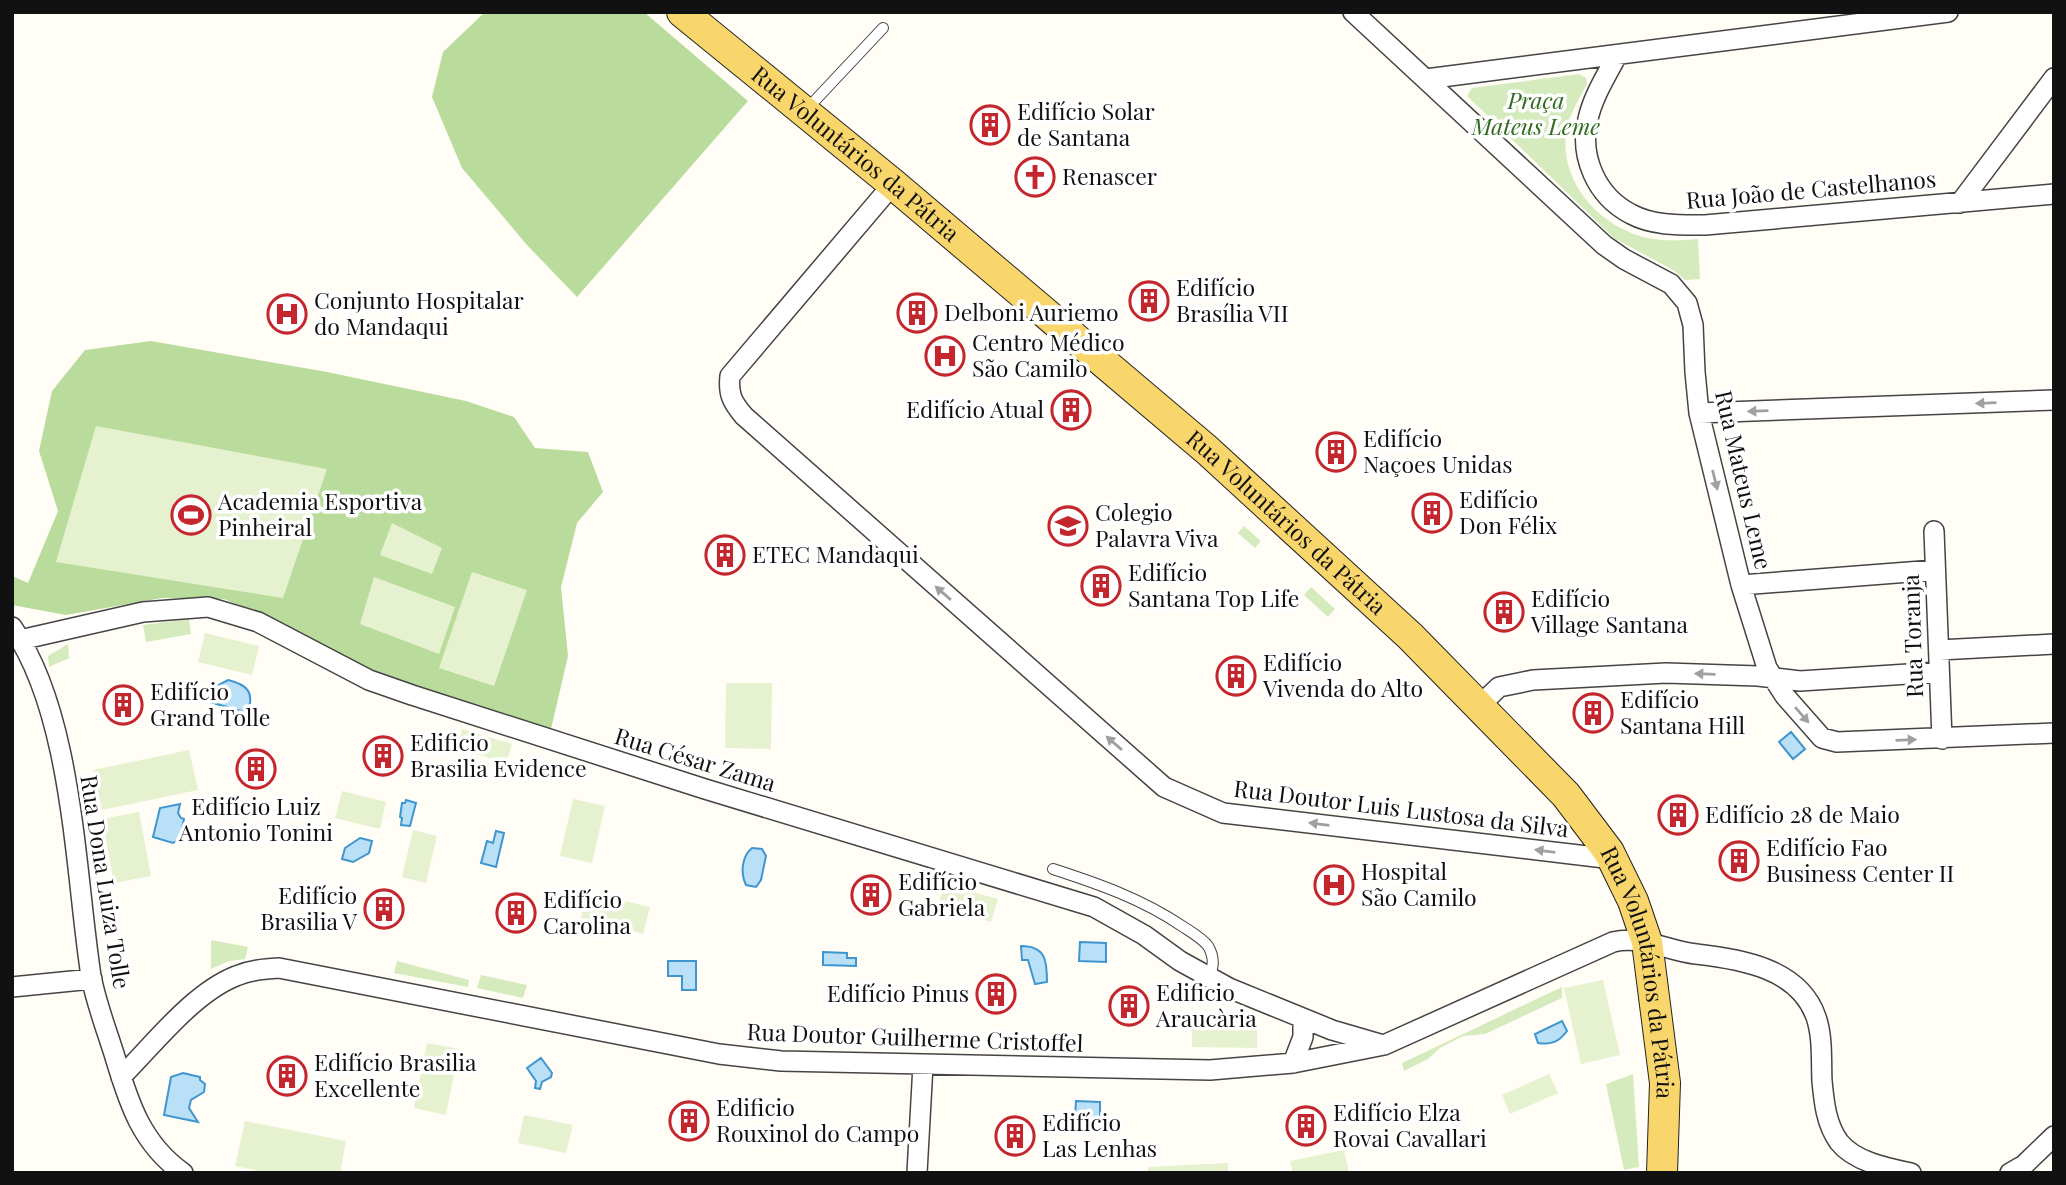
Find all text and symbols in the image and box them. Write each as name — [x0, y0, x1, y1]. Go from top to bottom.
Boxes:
street label: Rua Voluntários da Pátria — [746, 58, 967, 248]
park label: Praça Mateus Leme — [1471, 84, 1600, 141]
place label: Edifício Solar de Santana — [1017, 95, 1155, 152]
building icon: Edifício Solar de Santana — [969, 104, 1011, 146]
church icon: Renascer — [1014, 156, 1056, 198]
place label: Renascer — [1062, 160, 1157, 191]
street label: Rua João de Castelhanos — [1685, 162, 1937, 215]
place label: Edifício Brasília VII — [1176, 271, 1288, 328]
building icon: Edifício Brasília VII — [1128, 280, 1170, 322]
place label: Conjunto Hospitalar do Mandaqui — [314, 284, 524, 341]
building icon: Delboni Auriemo — [896, 292, 938, 334]
hospital icon: Conjunto Hospitalar do Mandaqui — [266, 293, 308, 335]
place label: Delboni Auriemo — [944, 296, 1119, 327]
place label: Centro Médico São Camilo — [972, 326, 1125, 383]
hospital icon: Centro Médico São Camilo — [924, 335, 966, 377]
street label: Rua Mateus Leme — [1709, 387, 1780, 572]
building icon: Edifício Atual — [1050, 389, 1092, 431]
place label: Edifício Atual — [906, 393, 1044, 424]
one-way arrow — [1974, 397, 1996, 408]
one-way arrow — [1747, 405, 1769, 417]
street label: Rua Voluntários da Pátria — [1180, 422, 1394, 621]
place label: Edifício Naçoes Unidas — [1363, 422, 1513, 479]
building icon: Edifício Naçoes Unidas — [1315, 431, 1357, 473]
one-way arrow — [1710, 469, 1721, 491]
place label: Edifício Don Félix — [1459, 483, 1557, 540]
place label: Academia Esportiva Pinheiral — [217, 485, 423, 542]
building icon: Edifício Don Félix — [1411, 492, 1453, 534]
sports icon: Academia Esportiva Pinheiral — [170, 494, 212, 536]
place label: Colegio Palavra Viva — [1095, 496, 1219, 553]
school or university icon: Colegio Palavra Viva — [1047, 505, 1089, 547]
building icon: ETEC Mandaqui — [704, 534, 746, 576]
place label: ETEC Mandaqui — [752, 538, 919, 569]
place label: Edifício Santana Top Life — [1128, 556, 1299, 613]
building icon: Edifício Santana Top Life — [1080, 565, 1122, 607]
street label: Rua Toranja — [1894, 573, 1929, 698]
place label: Edifício Village Santana — [1530, 582, 1688, 639]
one-way arrow — [935, 586, 952, 601]
building icon: Edifício Village Santana — [1483, 591, 1525, 633]
place label: Edifício Vivenda do Alto — [1262, 646, 1423, 703]
building icon: Edifício Vivenda do Alto — [1215, 655, 1257, 697]
one-way arrow — [1694, 669, 1716, 680]
place label: Edifício Grand Tolle — [150, 675, 270, 732]
place label: Edifício Santana Hill — [1620, 683, 1746, 740]
building icon: Edifício Grand Tolle — [102, 684, 144, 726]
building icon: Edifício Santana Hill — [1572, 692, 1614, 734]
one-way arrow — [1794, 706, 1810, 724]
street label: Rua César Zama — [611, 719, 780, 798]
place label: Edificio Brasilia Evidence — [410, 726, 587, 783]
building icon: Edificio Brasilia Evidence — [362, 735, 404, 777]
one-way arrow — [1105, 735, 1123, 751]
one-way arrow — [1895, 735, 1917, 746]
building icon: Edifício Luiz Antonio Tonini — [235, 748, 277, 790]
street label: Rua Doutor Luis Lustosa da Silva — [1232, 772, 1571, 844]
street label: Rua Dona Luiza Tolle — [74, 773, 139, 991]
place label: Edifício Luiz Antonio Tonini — [178, 790, 333, 847]
building icon: Edifício 28 de Maio — [1657, 794, 1699, 836]
place label: Edifício 28 de Maio — [1705, 798, 1900, 829]
one-way arrow — [1308, 819, 1330, 830]
place label: Edifício Fao Business Center II — [1766, 831, 1954, 888]
street label: Rua Voluntários da Pátria — [1594, 840, 1682, 1100]
building icon: Edifício Fao Business Center II — [1718, 840, 1760, 882]
one-way arrow — [1534, 846, 1556, 857]
place label: Hospital São Camilo — [1361, 855, 1477, 912]
hospital icon: Hospital São Camilo — [1313, 864, 1355, 906]
place label: Edifício Gabriela — [898, 865, 986, 922]
building icon: Edifício Gabriela — [850, 874, 892, 916]
place label: Edifício Brasilia V — [260, 879, 358, 936]
place label: Edifício Carolina — [543, 883, 631, 940]
building icon: Edifício Brasilia V — [363, 888, 405, 930]
building icon: Edifício Carolina — [495, 892, 537, 934]
building icon: Edifício Pinus — [975, 973, 1017, 1015]
place label: Edificio Araucària — [1155, 976, 1257, 1033]
place label: Edifício Pinus — [827, 977, 969, 1008]
building icon: Edificio Araucària — [1108, 985, 1150, 1027]
street label: Rua Doutor Guilherme Cristoffel — [746, 1015, 1084, 1058]
place label: Edifício Brasilia Excellente — [314, 1046, 477, 1103]
building icon: Edifício Brasilia Excellente — [266, 1055, 308, 1097]
place label: Edificio Rouxinol do Campo — [716, 1091, 919, 1148]
place label: Edifício Elza Rovai Cavallari — [1333, 1096, 1487, 1153]
building icon: Edificio Rouxinol do Campo — [668, 1100, 710, 1142]
building icon: Edifício Elza Rovai Cavallari — [1285, 1105, 1327, 1147]
place label: Edifício Las Lenhas — [1042, 1106, 1157, 1163]
building icon: Edifício Las Lenhas — [994, 1115, 1036, 1157]

